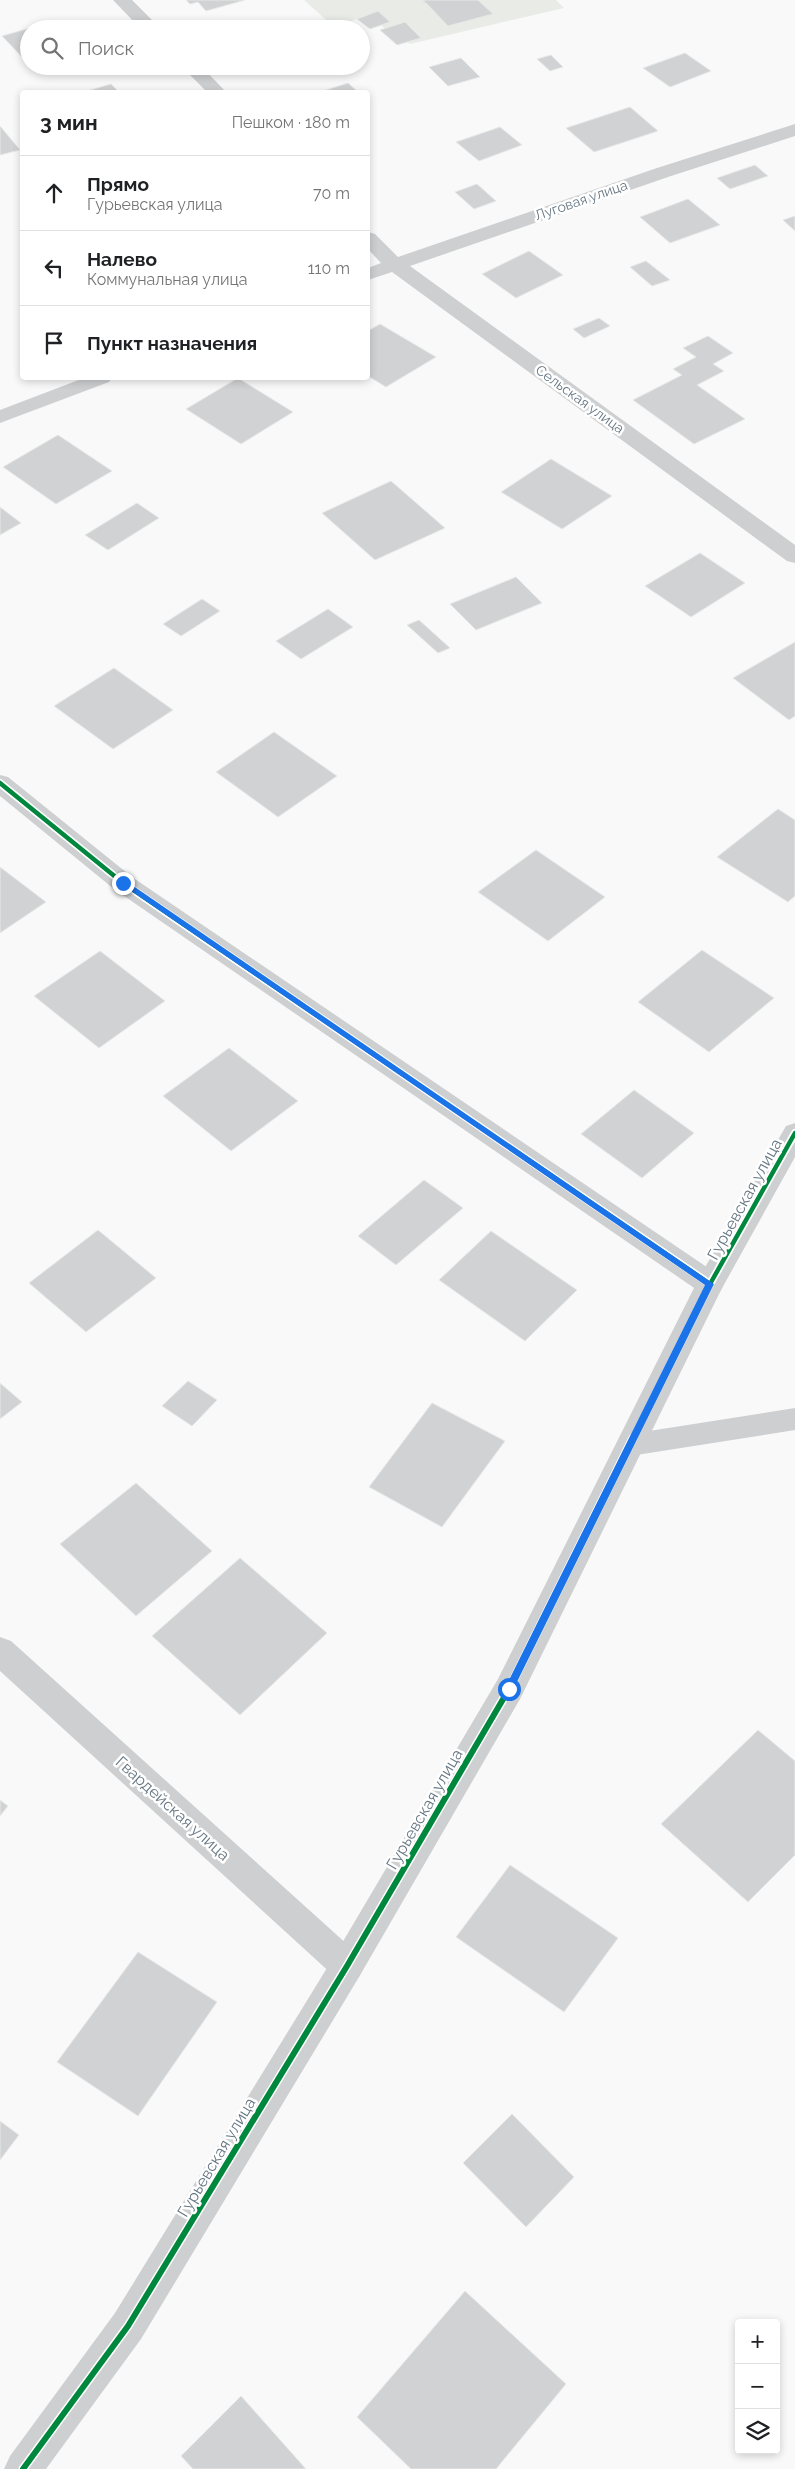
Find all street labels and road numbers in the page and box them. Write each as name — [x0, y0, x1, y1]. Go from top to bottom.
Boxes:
street label: Луговая улица — [533, 177, 629, 223]
street label: Сельская улица — [533, 362, 627, 436]
street label: Гурьевская улица — [703, 1135, 786, 1263]
street label: Гурьевская улица — [382, 1746, 467, 1873]
street label: Гвардейская улица — [112, 1752, 233, 1864]
street label: Гурьевская улица — [173, 2094, 259, 2220]

